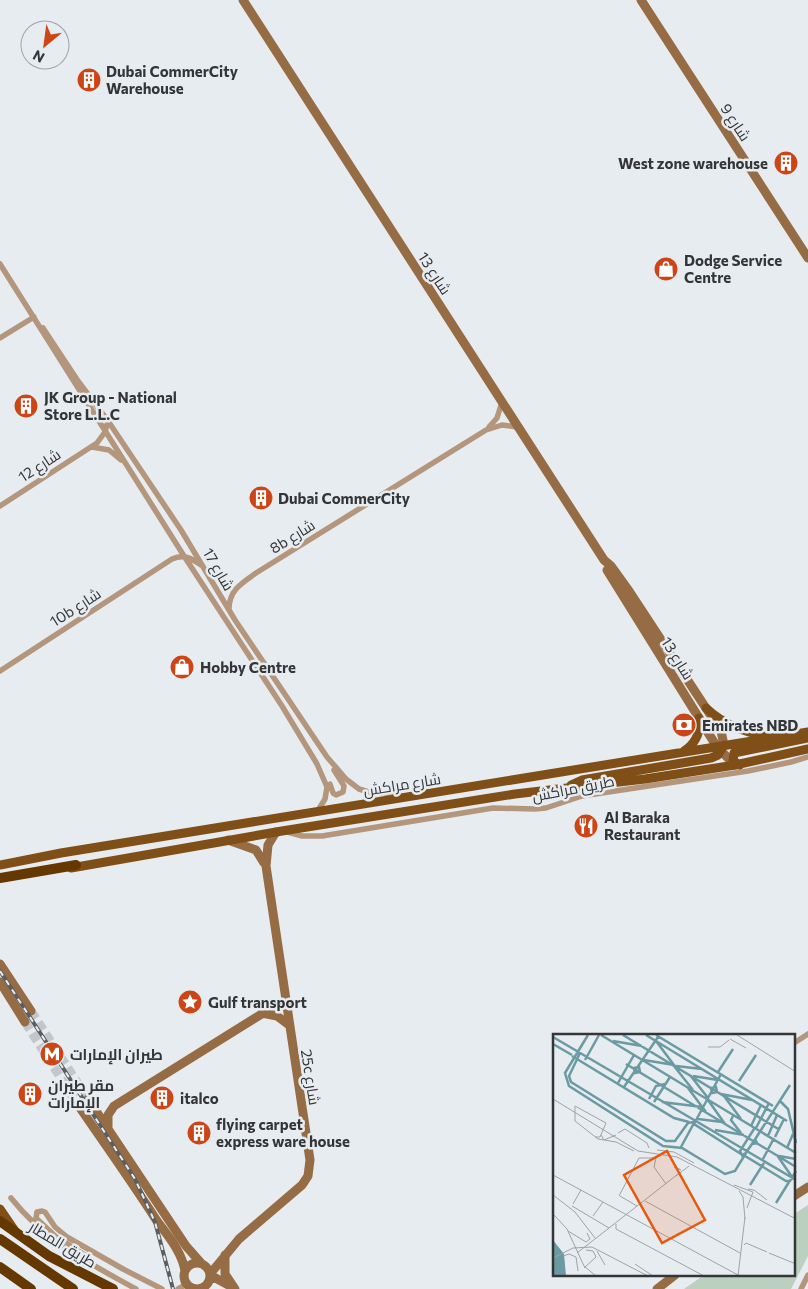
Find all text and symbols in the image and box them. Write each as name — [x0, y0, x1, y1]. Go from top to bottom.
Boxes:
north arrow — [20, 20, 70, 70]
text: N — [30, 47, 47, 67]
place label: Dubai CommerCity Warehouse — [106, 62, 239, 97]
building icon: Dubai CommerCity Warehouse — [76, 67, 102, 93]
street label: شارع 9 — [715, 100, 755, 146]
building icon: West zone warehouse — [773, 150, 799, 176]
place label: West zone warehouse — [618, 154, 768, 172]
street label: شارع 13 — [412, 248, 455, 299]
place label: Dodge Service Centre — [684, 251, 782, 286]
shop icon: Dodge Service Centre — [653, 256, 679, 282]
place label: JK Group - National Store L.L.C — [44, 388, 177, 423]
building icon: JK Group - National Store L.L.C — [13, 393, 39, 419]
street label: شارع 12 — [15, 445, 65, 488]
building icon: Dubai CommerCity — [248, 485, 274, 511]
place label: Dubai CommerCity — [278, 489, 411, 507]
street label: 8b شارع — [266, 515, 320, 559]
street label: شارع 17 — [197, 544, 238, 595]
street label: 10b شارع — [46, 584, 105, 633]
street label: شارع 13 — [655, 633, 698, 684]
shop icon: Hobby Centre — [169, 654, 195, 680]
place label: Hobby Centre — [200, 658, 296, 676]
bank icon: Emirates NBD — [671, 712, 697, 738]
place label: Emirates NBD — [702, 716, 798, 734]
street label: شارع مراكش — [362, 769, 442, 802]
street label: طريق مراكش — [530, 771, 616, 807]
place label: Al Baraka Restaurant — [604, 808, 680, 843]
restaurant icon: Al Baraka Restaurant — [573, 813, 599, 839]
place icon: Gulf transport — [177, 989, 203, 1015]
place label: Gulf transport — [208, 993, 307, 1011]
inset map — [553, 1034, 796, 1276]
metro station icon: طيران الإمارات — [39, 1041, 65, 1067]
place label: طيران الإمارات — [70, 1045, 163, 1065]
street label: 25c شارع — [295, 1048, 324, 1107]
place label: مقر طيران الإمارات — [48, 1076, 114, 1113]
building icon: مقر طيران الإمارات — [17, 1081, 43, 1107]
building icon: italco — [149, 1085, 175, 1111]
place label: italco — [180, 1089, 219, 1107]
place label: flying carpet express ware house — [216, 1115, 350, 1150]
building icon: flying carpet express ware house — [186, 1120, 212, 1146]
street label: طريق المطار — [24, 1216, 100, 1273]

